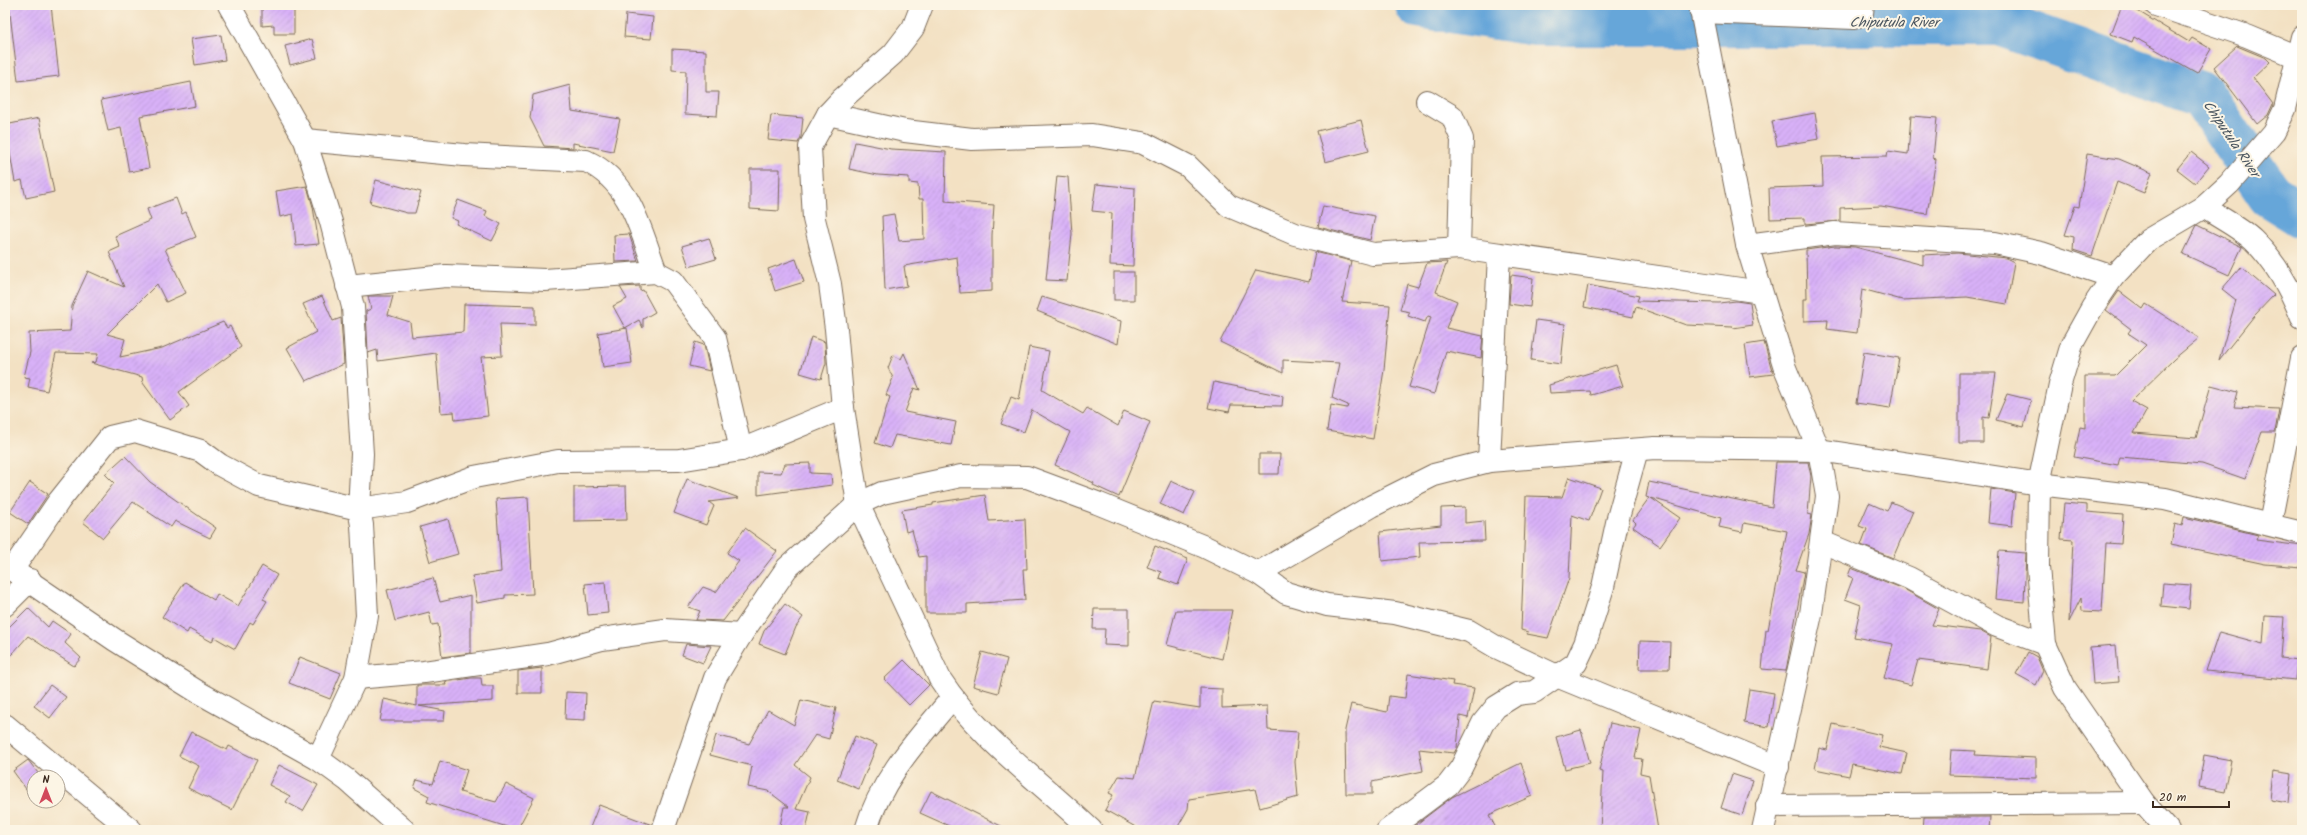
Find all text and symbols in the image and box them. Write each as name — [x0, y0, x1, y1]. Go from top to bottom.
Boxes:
water label: Chiputula River — [1850, 12, 1942, 34]
water label: Chiputula River — [2197, 96, 2267, 185]
north arrow — [26, 769, 66, 809]
text: N — [43, 771, 50, 789]
scale bar — [2153, 783, 2229, 809]
text: 20 m — [2159, 788, 2187, 807]

